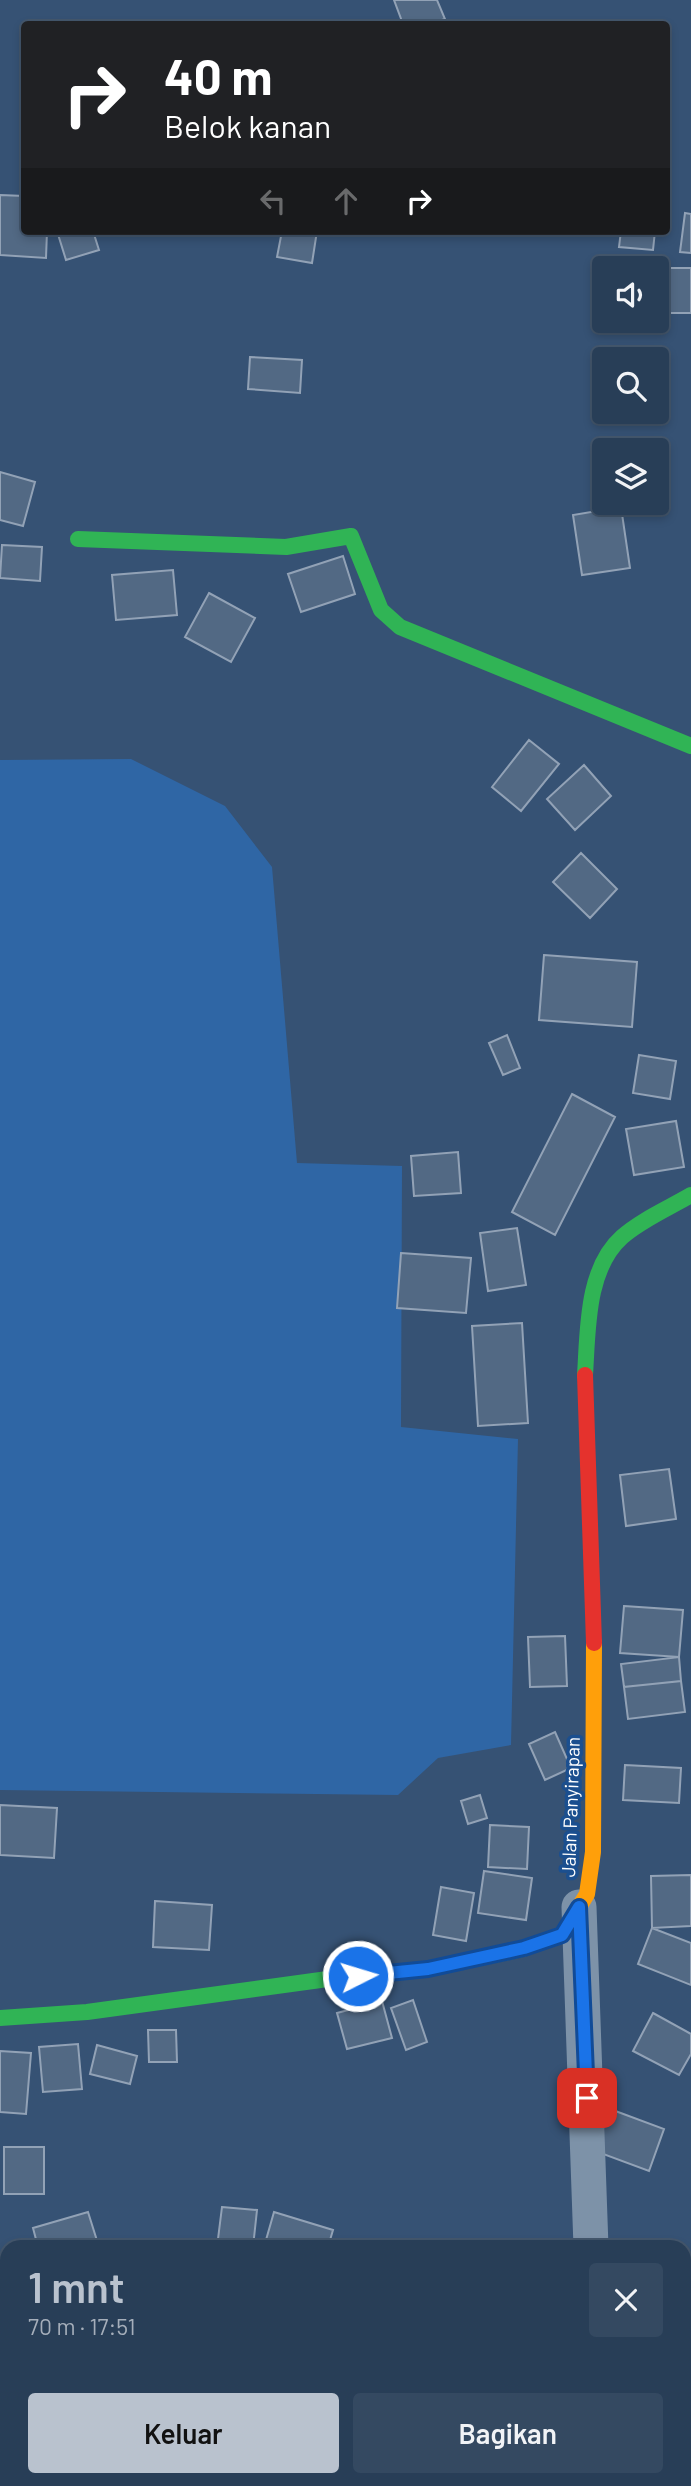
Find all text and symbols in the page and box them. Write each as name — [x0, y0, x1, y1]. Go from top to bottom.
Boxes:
text: 40 m — [164, 46, 272, 105]
icon: right — [49, 49, 140, 140]
text: Belok kanan — [164, 106, 331, 144]
icon: left — [254, 182, 292, 220]
icon: ahead — [327, 182, 365, 220]
icon: right — [400, 182, 438, 220]
map controls — [592, 256, 669, 515]
button: sound — [592, 256, 669, 333]
button: search — [592, 347, 669, 424]
button: layers — [592, 438, 669, 515]
street label: Jalan Panyirapan — [556, 1736, 584, 1878]
position arrow — [321, 1939, 395, 2013]
pin — [557, 2068, 617, 2128]
icon: arrive — [568, 2079, 606, 2117]
text: 1 mnt — [28, 2261, 125, 2311]
button: close — [589, 2263, 663, 2337]
text: 70 m · 17:51 — [28, 2312, 135, 2340]
button: Keluar — [28, 2393, 339, 2473]
button: Bagikan — [353, 2393, 663, 2473]

